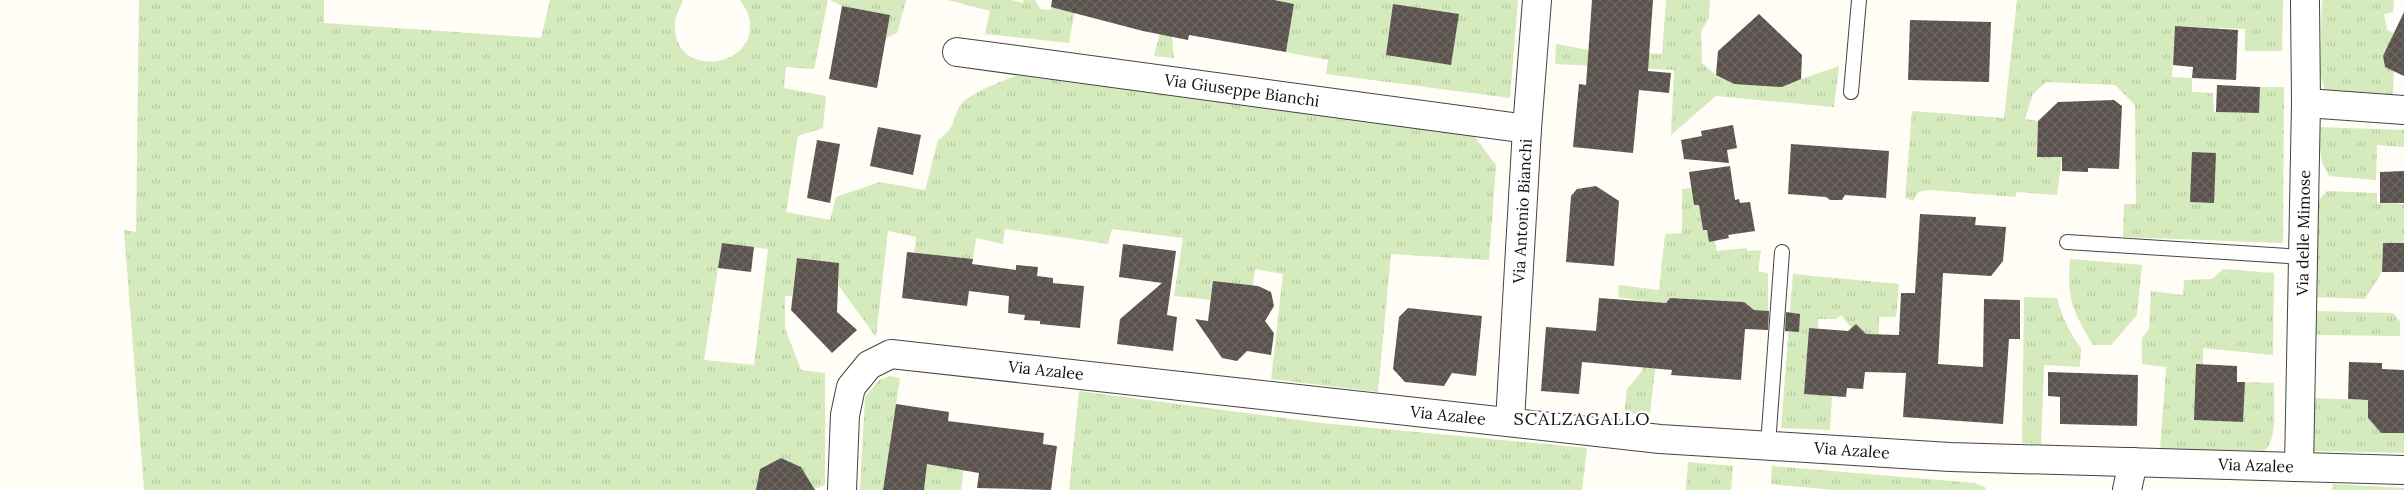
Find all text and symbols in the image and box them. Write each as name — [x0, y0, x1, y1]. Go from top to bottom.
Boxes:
street label: Via Giuseppe Bianchi — [1162, 69, 1321, 111]
street label: Via Antonio Bianchi — [1508, 138, 1536, 285]
street label: Via delle Mimose — [2292, 170, 2314, 297]
street label: Via Azalee — [1006, 356, 1085, 384]
street label: Via Azalee — [1408, 401, 1487, 429]
district label: SCALZAGALLO — [1513, 407, 1651, 430]
street label: Via Azalee — [1813, 437, 1891, 463]
street label: Via Azalee — [2217, 454, 2294, 476]

